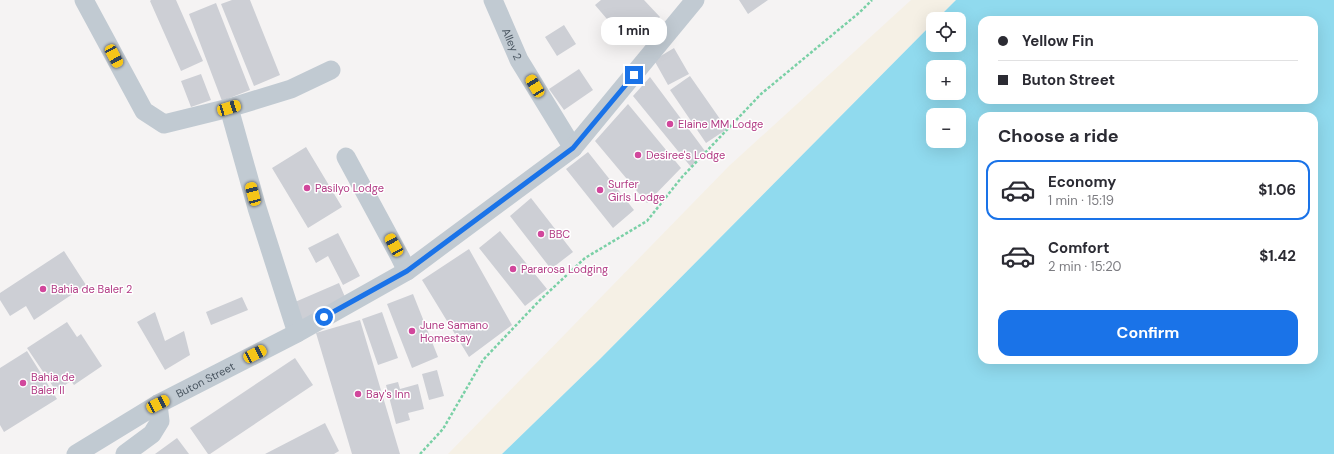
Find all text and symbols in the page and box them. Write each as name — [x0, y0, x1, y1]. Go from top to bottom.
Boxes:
map controls — [926, 12, 966, 148]
button: locate — [926, 12, 966, 52]
callout: 1 min — [601, 17, 667, 45]
text: 1 min — [618, 22, 650, 39]
street label: Alley 2 — [499, 26, 525, 62]
text: Yellow Fin — [1022, 31, 1094, 51]
car — [103, 43, 125, 69]
button: + — [926, 60, 966, 100]
route end — [625, 66, 643, 84]
text: Buton Street — [1022, 70, 1115, 90]
car — [524, 73, 546, 99]
car — [216, 99, 242, 117]
button: − — [926, 108, 966, 148]
place label: Elaine MM Lodge — [678, 117, 763, 131]
marker: Elaine MM Lodge — [665, 119, 675, 129]
text: Choose a ride — [998, 124, 1119, 148]
place label: Desiree's Lodge — [646, 148, 725, 162]
marker: Desiree's Lodge — [633, 150, 643, 160]
icon: car — [1000, 172, 1036, 208]
text: Economy — [1048, 172, 1116, 192]
place label: Surfer Girls Lodge — [608, 177, 665, 204]
text: $1.06 — [1258, 180, 1296, 200]
car — [244, 181, 262, 207]
place label: Pasilyo Lodge — [315, 181, 384, 195]
marker: Pasilyo Lodge — [302, 183, 312, 193]
marker: Surfer Girls Lodge — [595, 185, 605, 195]
text: 1 min · 15:19 — [1048, 192, 1114, 209]
place label: BBC — [549, 227, 570, 241]
marker: BBC — [536, 229, 546, 239]
car — [383, 232, 405, 258]
icon: car — [1000, 238, 1036, 274]
text: Comfort — [1048, 238, 1109, 258]
text: $1.42 — [1259, 246, 1296, 266]
text: 2 min · 15:20 — [1048, 258, 1121, 275]
place label: Pararosa Lodging — [521, 262, 608, 276]
marker: Pararosa Lodging — [508, 264, 518, 274]
place label: Bahia de Baler 2 — [51, 282, 132, 296]
marker: Bahia de Baler 2 — [38, 284, 48, 294]
route start — [315, 308, 333, 326]
button: Confirm — [998, 310, 1298, 356]
place label: June Samano Homestay — [420, 318, 488, 345]
marker: June Samano Homestay — [407, 326, 417, 336]
car — [242, 343, 268, 365]
street label: Buton Street — [173, 359, 237, 401]
place label: Bahia de Baler II — [31, 370, 75, 397]
marker: Bahia de Baler II — [18, 378, 28, 388]
place label: Bay's Inn — [366, 387, 410, 401]
marker: Bay's Inn — [353, 389, 363, 399]
car — [145, 393, 171, 415]

